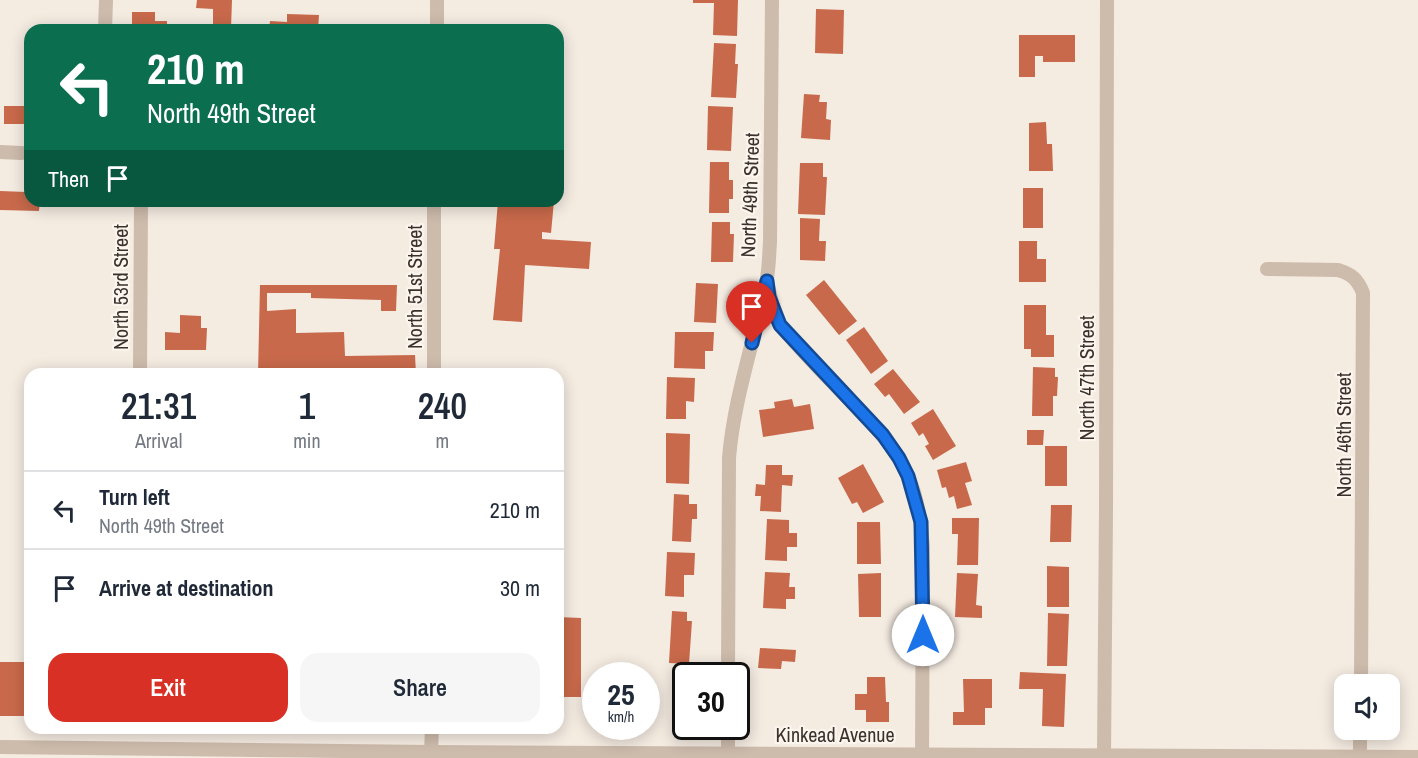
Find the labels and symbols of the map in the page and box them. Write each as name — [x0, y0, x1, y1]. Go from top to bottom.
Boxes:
street label: North 49th Street — [734, 132, 765, 258]
street label: North 53rd Street — [107, 224, 134, 350]
street label: North 51st Street — [401, 225, 428, 349]
pin — [726, 281, 777, 343]
street label: North 47th Street — [1073, 315, 1100, 440]
street label: North 46th Street — [1330, 372, 1357, 497]
position arrow — [891, 603, 955, 667]
speed limit sign: 30 — [672, 662, 750, 740]
street label: Kinkead Avenue — [775, 721, 895, 748]

